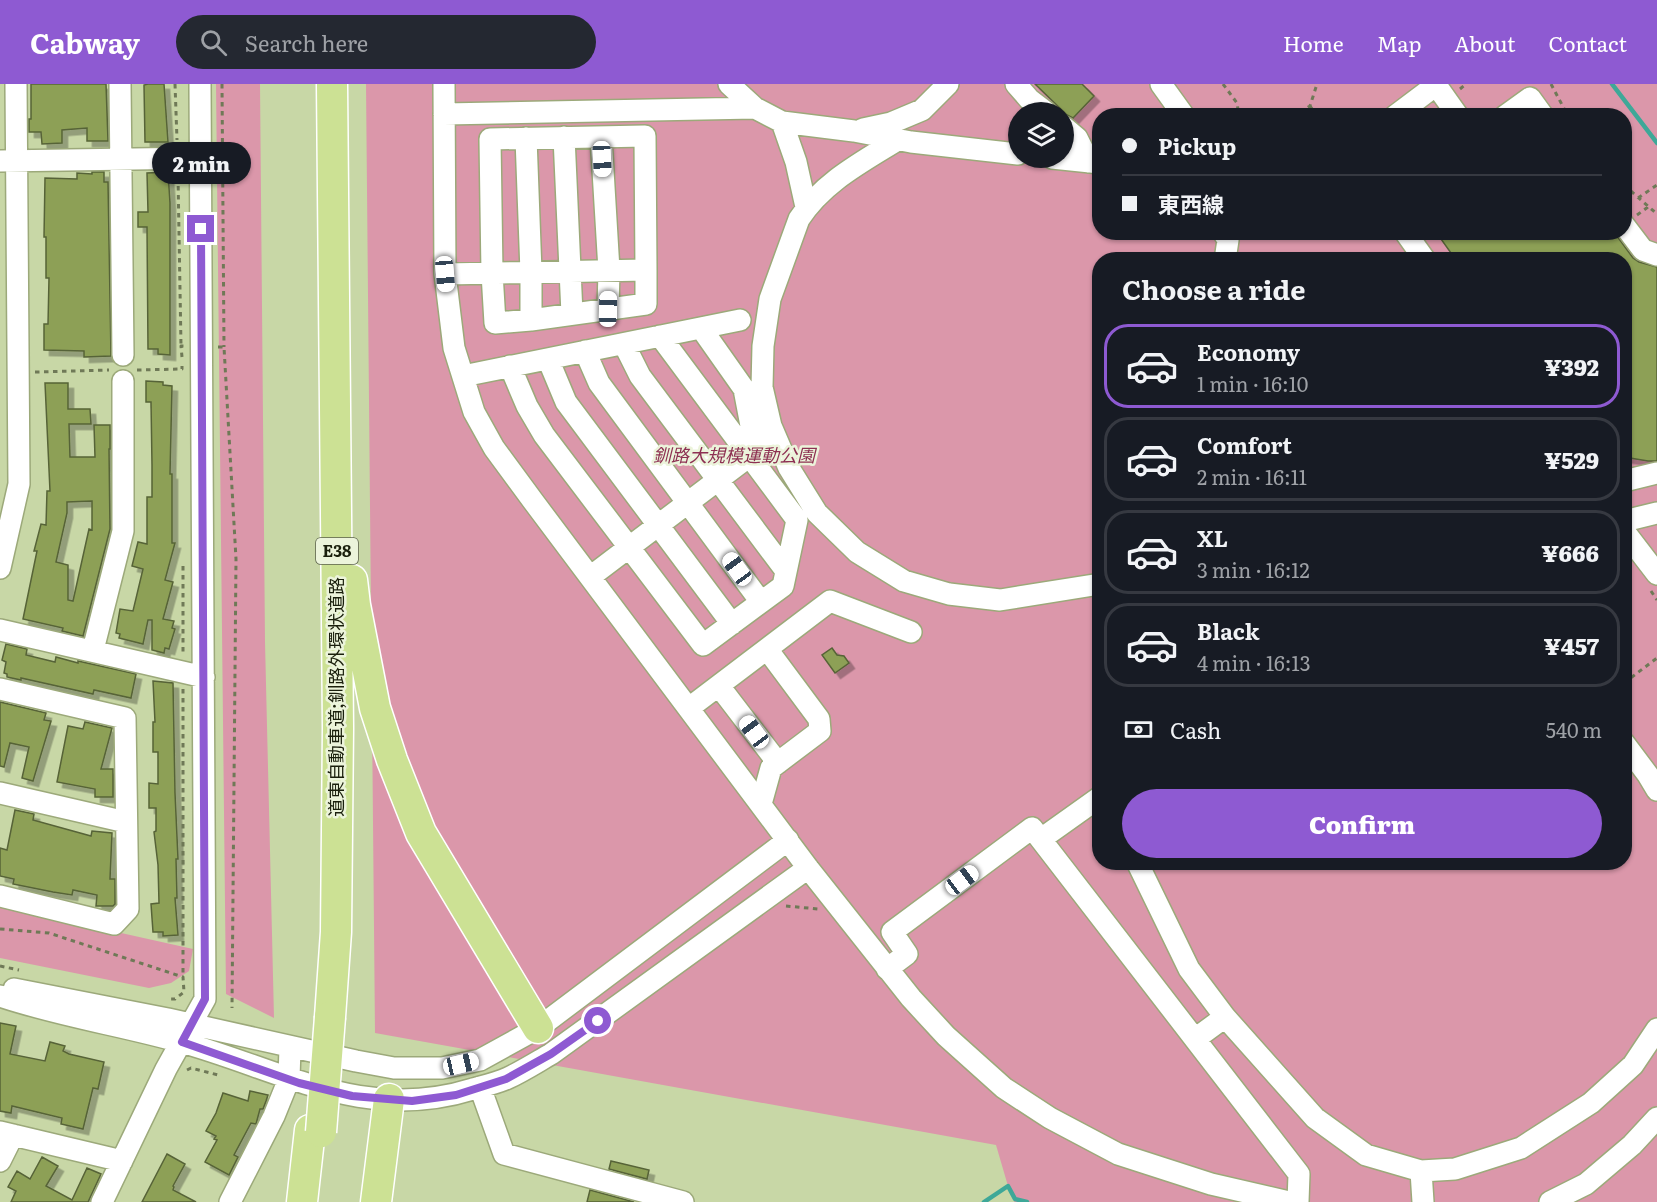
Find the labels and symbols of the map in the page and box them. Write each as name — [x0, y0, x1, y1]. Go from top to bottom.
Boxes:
car — [592, 141, 612, 177]
callout: 2 min — [152, 142, 250, 184]
route end — [187, 215, 214, 242]
car — [434, 255, 456, 293]
car — [599, 291, 617, 327]
park label: 釧路大規模運動公園 — [653, 441, 818, 468]
road number: E38 — [316, 538, 358, 564]
car — [719, 549, 755, 589]
street label: 道東自動車道;釧路外環状道路 — [322, 577, 349, 817]
car — [736, 712, 772, 752]
car — [942, 862, 982, 898]
route start — [584, 1007, 611, 1034]
car — [441, 1051, 481, 1077]

